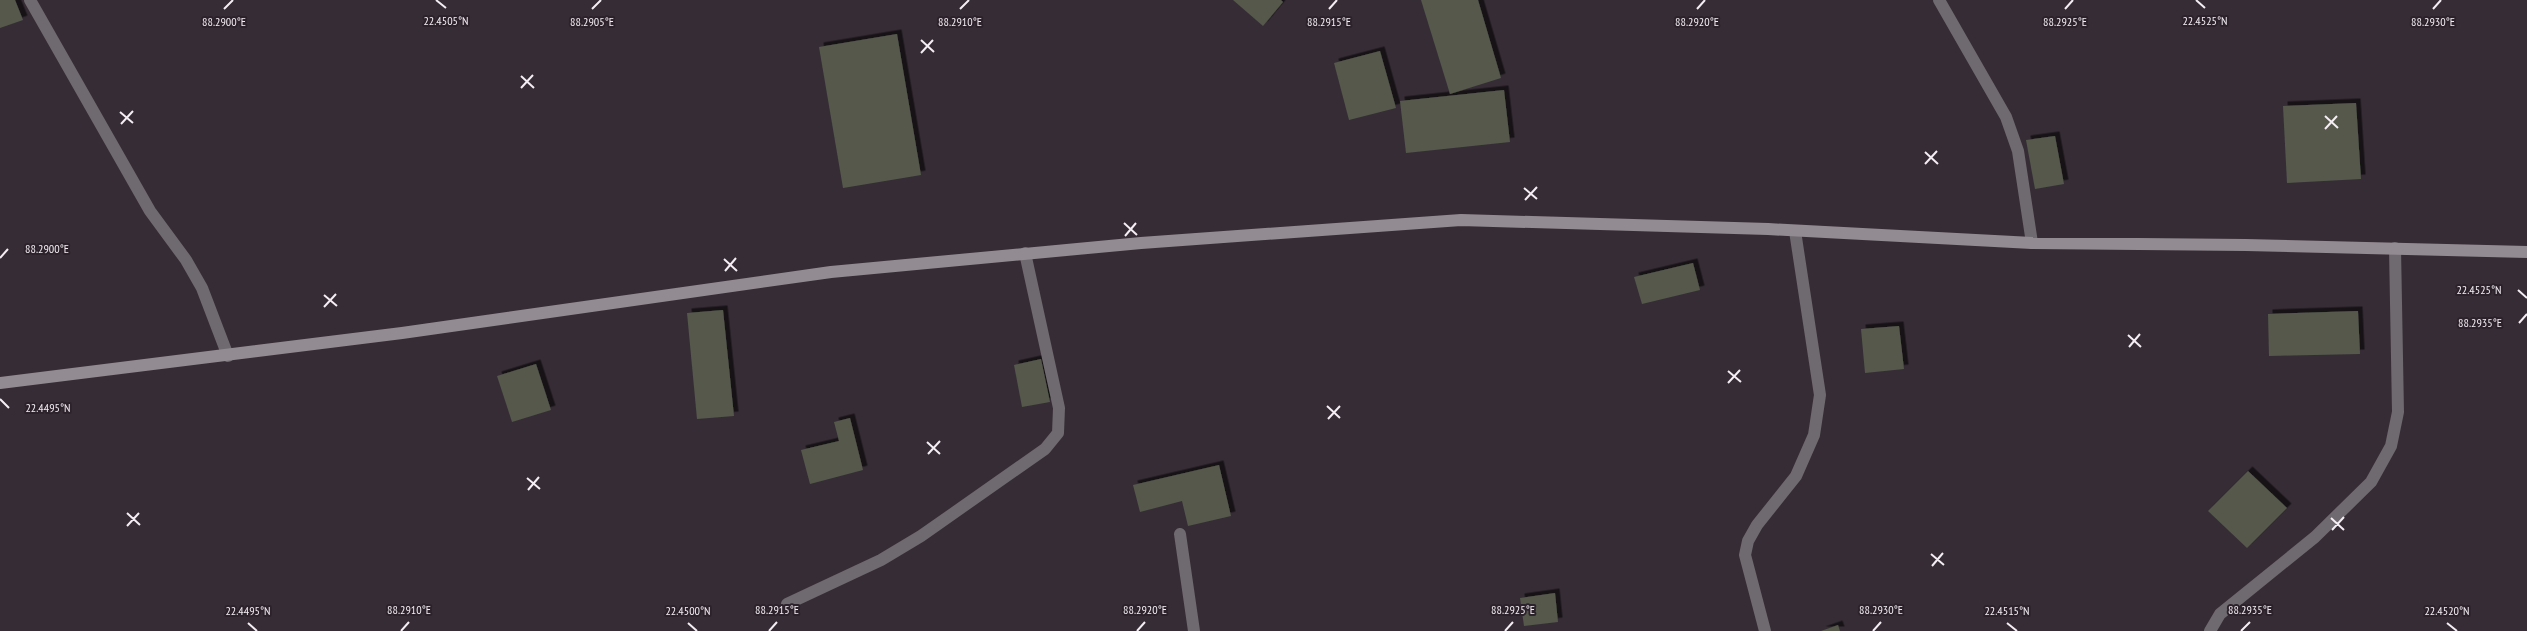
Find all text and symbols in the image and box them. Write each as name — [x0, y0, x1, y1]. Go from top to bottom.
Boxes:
text: 22.4505°N — [423, 13, 469, 28]
text: 22.4525°N — [2182, 13, 2228, 28]
text: 88.2900°E — [202, 14, 246, 29]
text: 88.2905°E — [570, 14, 614, 29]
text: 88.2910°E — [938, 14, 982, 29]
text: 88.2915°E — [1307, 14, 1351, 29]
text: 88.2920°E — [1675, 14, 1719, 29]
text: 88.2925°E — [2043, 14, 2087, 29]
text: 88.2930°E — [2411, 14, 2455, 29]
text: 88.2900°E — [25, 241, 69, 256]
text: 22.4525°N — [2456, 282, 2502, 297]
text: 88.2935°E — [2458, 315, 2502, 330]
text: 22.4495°N — [25, 400, 71, 415]
text: 88.2910°E — [387, 602, 431, 617]
text: 88.2915°E — [755, 602, 799, 617]
text: 88.2920°E — [1123, 602, 1167, 617]
text: 88.2925°E — [1491, 602, 1535, 617]
text: 88.2930°E — [1859, 602, 1903, 617]
text: 88.2935°E — [2228, 602, 2272, 617]
text: 22.4495°N — [225, 603, 271, 618]
text: 22.4500°N — [665, 603, 711, 618]
text: 22.4515°N — [1984, 603, 2030, 618]
text: 22.4520°N — [2424, 603, 2470, 618]

